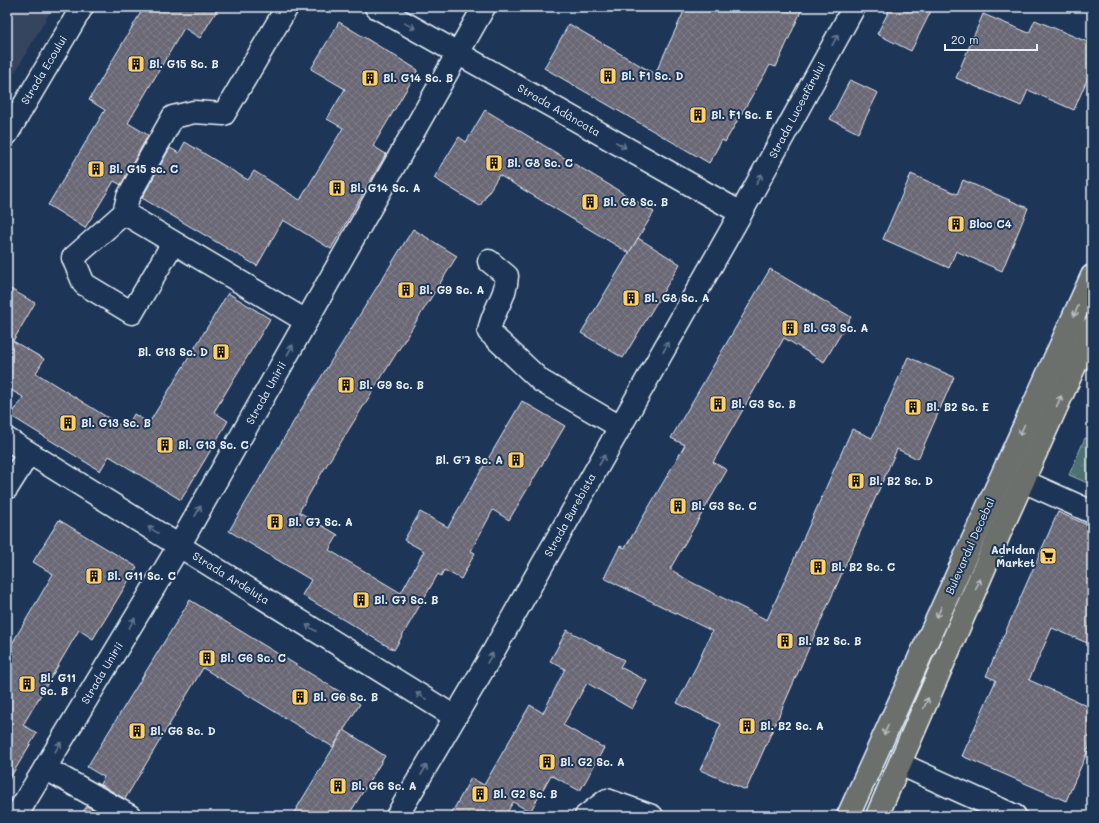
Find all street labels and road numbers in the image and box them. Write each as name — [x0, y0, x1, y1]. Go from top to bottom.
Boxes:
street label: Strada Ecoului — [17, 32, 70, 107]
street label: Strada Luceafărului — [765, 59, 828, 161]
street label: Strada Adâncata — [515, 80, 604, 139]
street label: Strada Unirii — [242, 359, 289, 427]
street label: Strada Burebista — [540, 470, 599, 559]
street label: Bulevardul Decebal — [942, 495, 998, 596]
street label: Strada Ardeluța — [190, 548, 273, 607]
street label: Strada Unirii — [77, 639, 126, 707]

